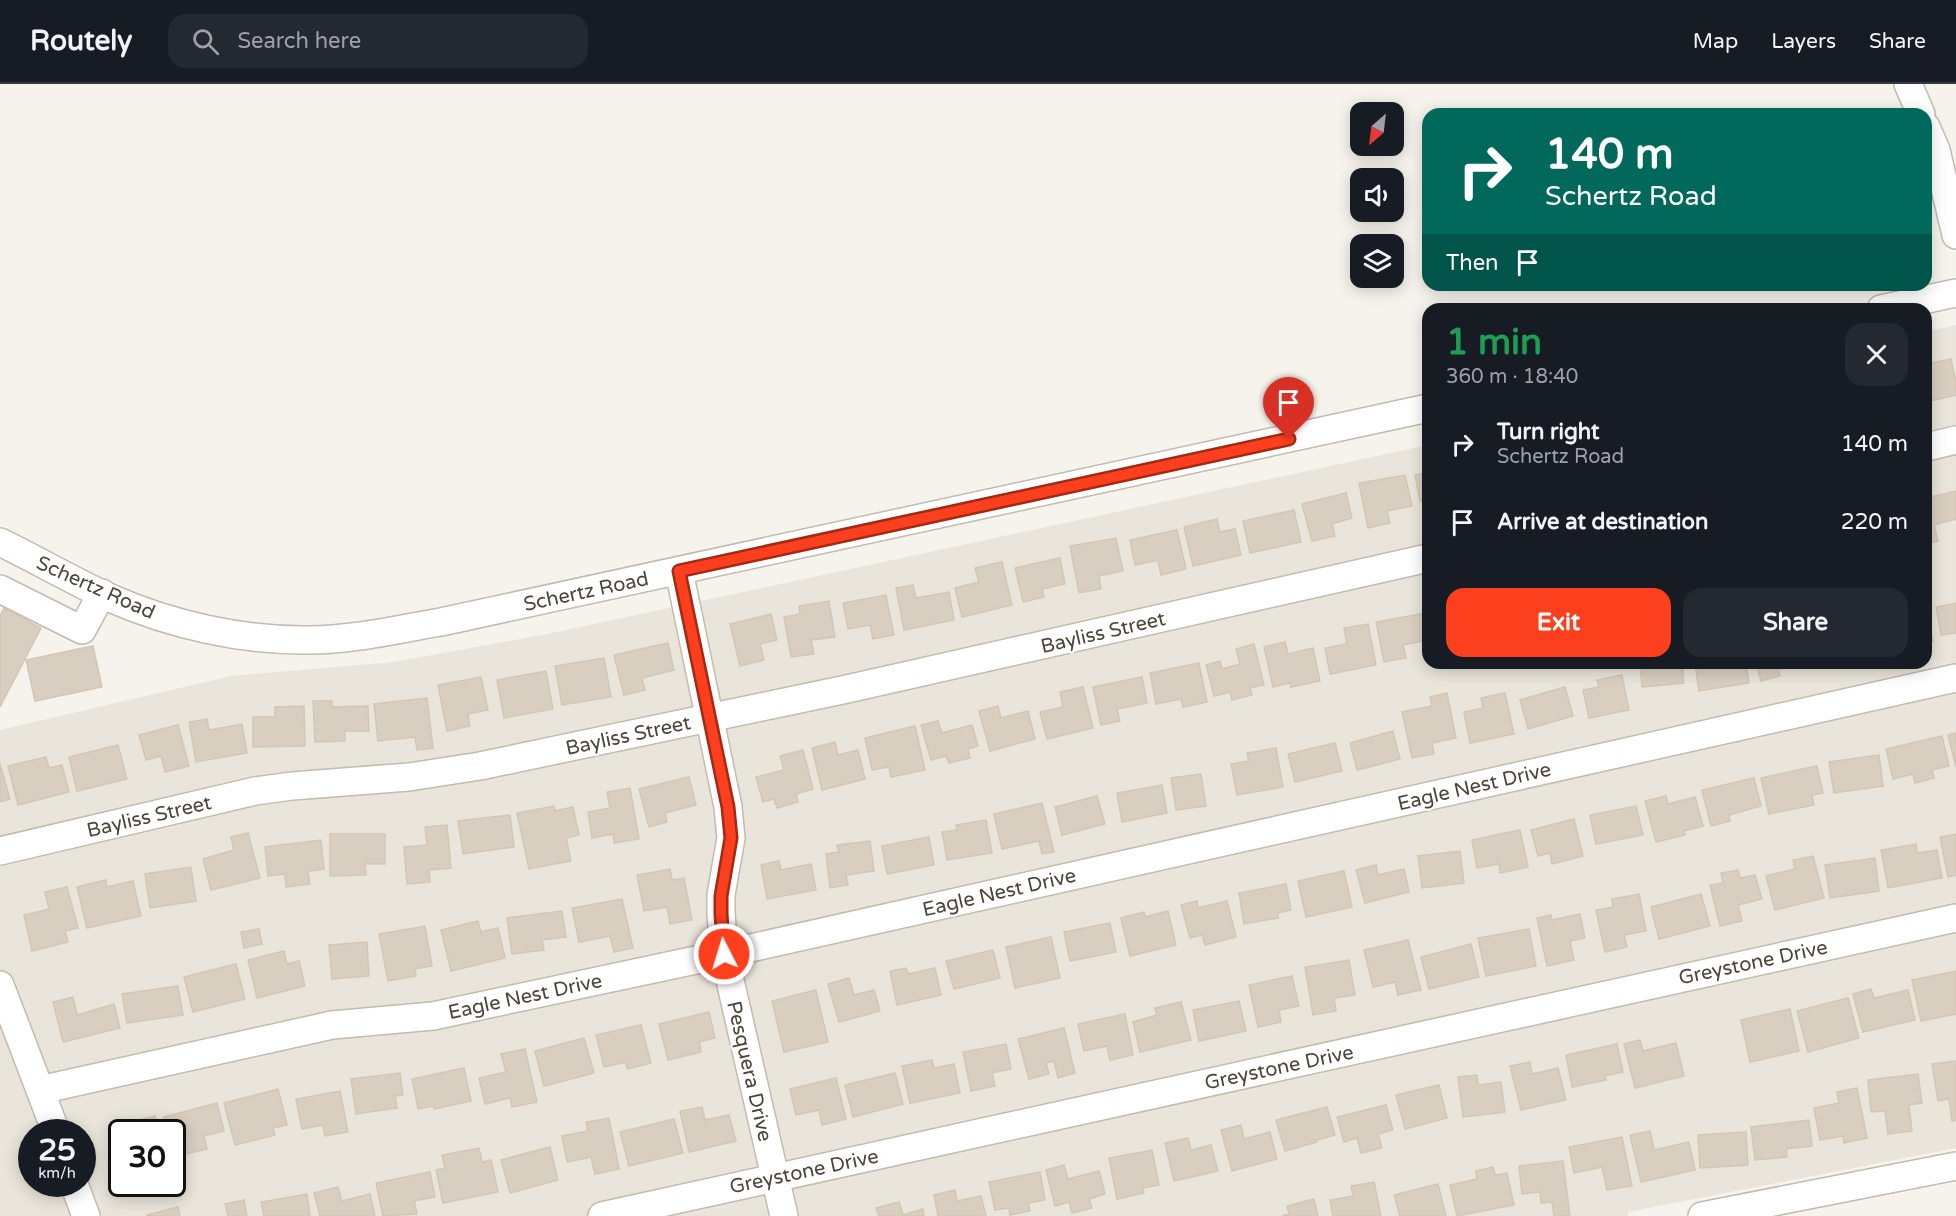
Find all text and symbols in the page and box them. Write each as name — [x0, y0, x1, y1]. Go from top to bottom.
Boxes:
search box — [168, 14, 588, 68]
text: Routely — [30, 24, 132, 58]
icon: search — [189, 25, 222, 58]
text: Search here — [237, 28, 361, 54]
text: Map — [1693, 29, 1738, 54]
text: Layers — [1771, 29, 1836, 54]
text: Share — [1869, 29, 1926, 54]
north arrow — [1350, 102, 1404, 156]
map controls — [1350, 102, 1404, 288]
text: 140 m — [1545, 129, 1674, 180]
icon: right — [1446, 132, 1524, 210]
button: sound — [1350, 168, 1404, 222]
text: Schertz Road — [1545, 180, 1717, 213]
button: layers — [1350, 234, 1404, 288]
icon: arrive — [1511, 246, 1544, 279]
text: Then — [1446, 250, 1499, 276]
text: 1 min — [1446, 321, 1542, 364]
button: close — [1845, 323, 1908, 386]
text: 360 m · 18:40 — [1446, 365, 1578, 389]
pin — [1263, 377, 1314, 439]
icon: arrive — [1272, 386, 1305, 419]
text: Turn right — [1497, 419, 1599, 445]
icon: right — [1446, 428, 1479, 461]
text: 140 m — [1841, 431, 1908, 457]
text: Schertz Road — [1497, 445, 1624, 469]
icon: arrive — [1446, 506, 1479, 539]
text: Arrive at destination — [1497, 509, 1708, 535]
text: 220 m — [1841, 509, 1908, 535]
street label: Schertz Road — [33, 551, 159, 625]
street label: Schertz Road — [522, 567, 651, 617]
button: Exit — [1446, 588, 1671, 657]
button: Share — [1683, 588, 1908, 657]
street label: Bayliss Street — [1039, 607, 1168, 659]
street label: Bayliss Street — [564, 711, 693, 761]
street label: Eagle Nest Drive — [1395, 758, 1553, 816]
street label: Bayliss Street — [85, 791, 214, 843]
street label: Eagle Nest Drive — [920, 864, 1078, 922]
position arrow — [692, 922, 756, 986]
street label: Greystone Drive — [1677, 935, 1830, 990]
street label: Eagle Nest Drive — [446, 969, 604, 1025]
street label: Pesquera Drive — [721, 999, 777, 1144]
street label: Greystone Drive — [1203, 1040, 1356, 1095]
speed limit sign: 30 — [108, 1119, 186, 1197]
text: 25 — [38, 1132, 76, 1169]
street label: Greystone Drive — [728, 1144, 881, 1199]
text: km/h — [38, 1164, 76, 1182]

